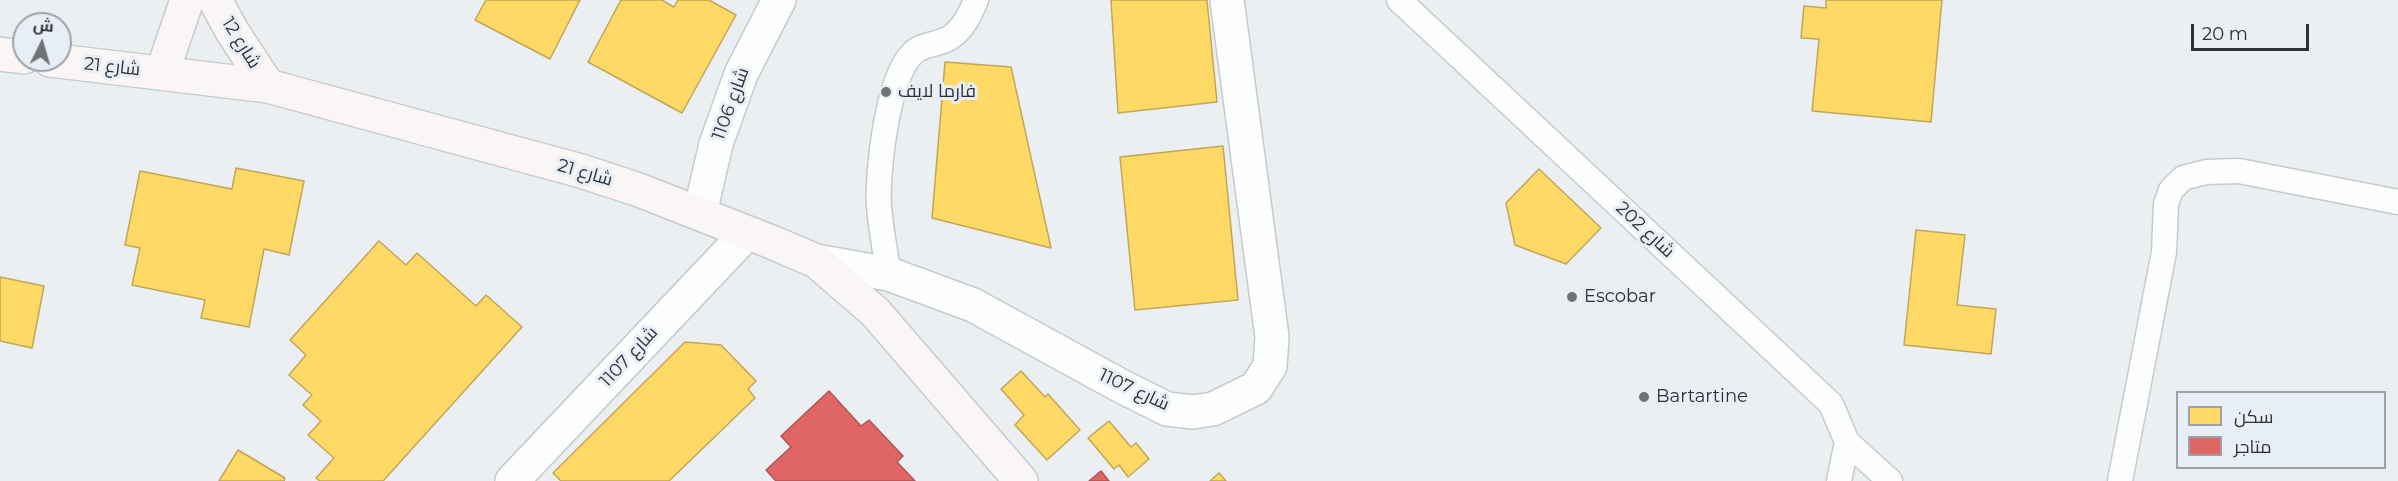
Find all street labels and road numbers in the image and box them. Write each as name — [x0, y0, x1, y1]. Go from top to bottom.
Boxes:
street label: شارع 12 — [217, 13, 265, 73]
street label: شارع 21 — [83, 53, 141, 81]
street label: شارع 1106 — [708, 65, 754, 143]
street label: شارع 21 — [555, 155, 615, 191]
street label: شارع 202 — [1611, 198, 1679, 262]
street label: شارع 1107 — [596, 322, 662, 392]
street label: شارع 1107 — [1095, 364, 1173, 416]

